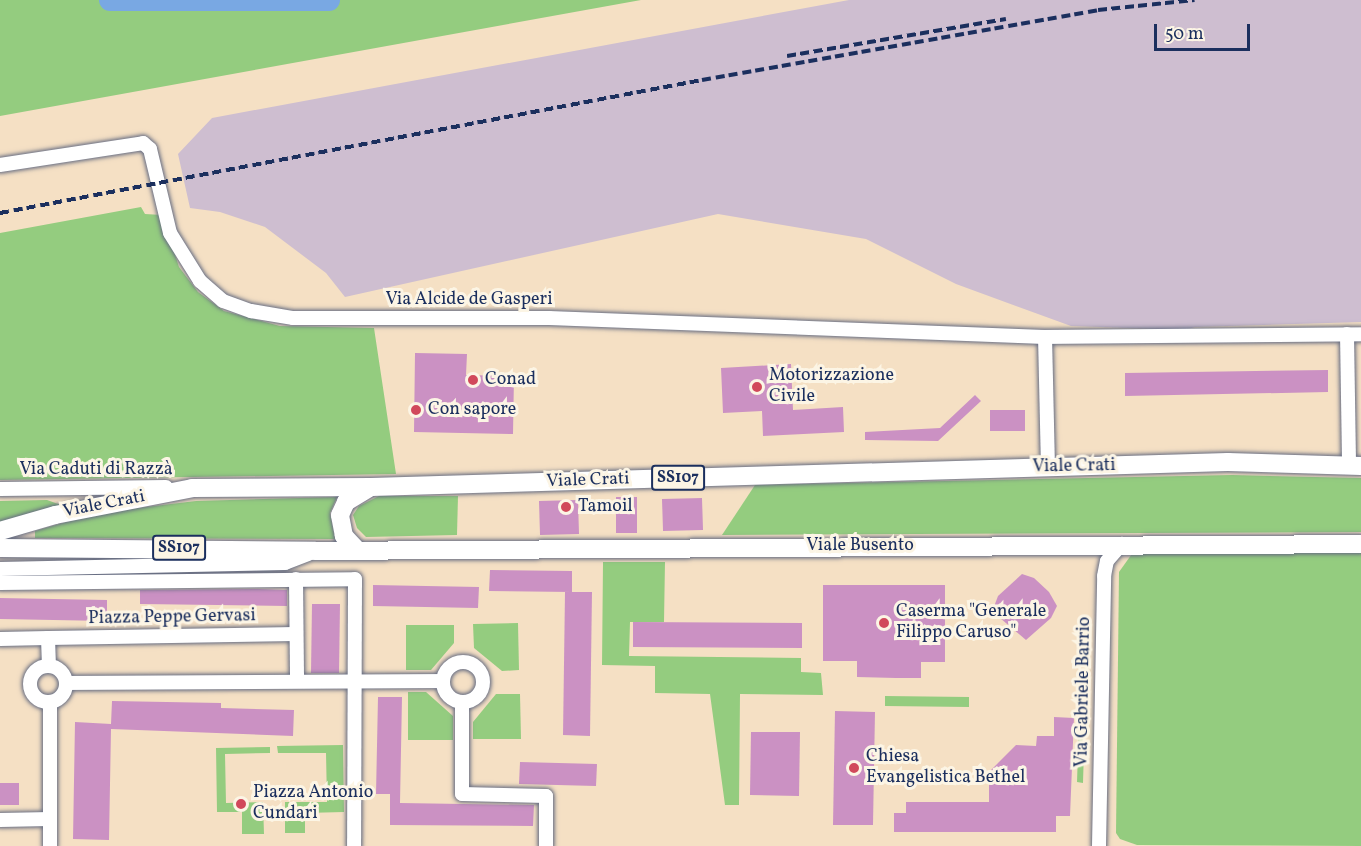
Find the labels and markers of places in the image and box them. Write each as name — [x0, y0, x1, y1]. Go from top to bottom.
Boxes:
place label: Motorizzazione Civile — [769, 366, 894, 409]
place label: Conad — [485, 369, 536, 391]
marker: Conad — [466, 373, 480, 387]
marker: Motorizzazione Civile — [750, 380, 764, 394]
place label: Con sapore — [428, 399, 516, 421]
marker: Con sapore — [409, 403, 423, 417]
place label: Tamoil — [578, 496, 633, 518]
marker: Tamoil — [559, 500, 573, 514]
place label: Caserma "Generale Filippo Caruso" — [896, 602, 1046, 644]
marker: Caserma "Generale Filippo Caruso" — [877, 616, 891, 630]
place label: Chiesa Evangelistica Bethel — [866, 747, 1025, 789]
marker: Chiesa Evangelistica Bethel — [847, 761, 861, 775]
place label: Piazza Antonio Cundari — [253, 783, 373, 826]
marker: Piazza Antonio Cundari — [234, 797, 248, 811]

